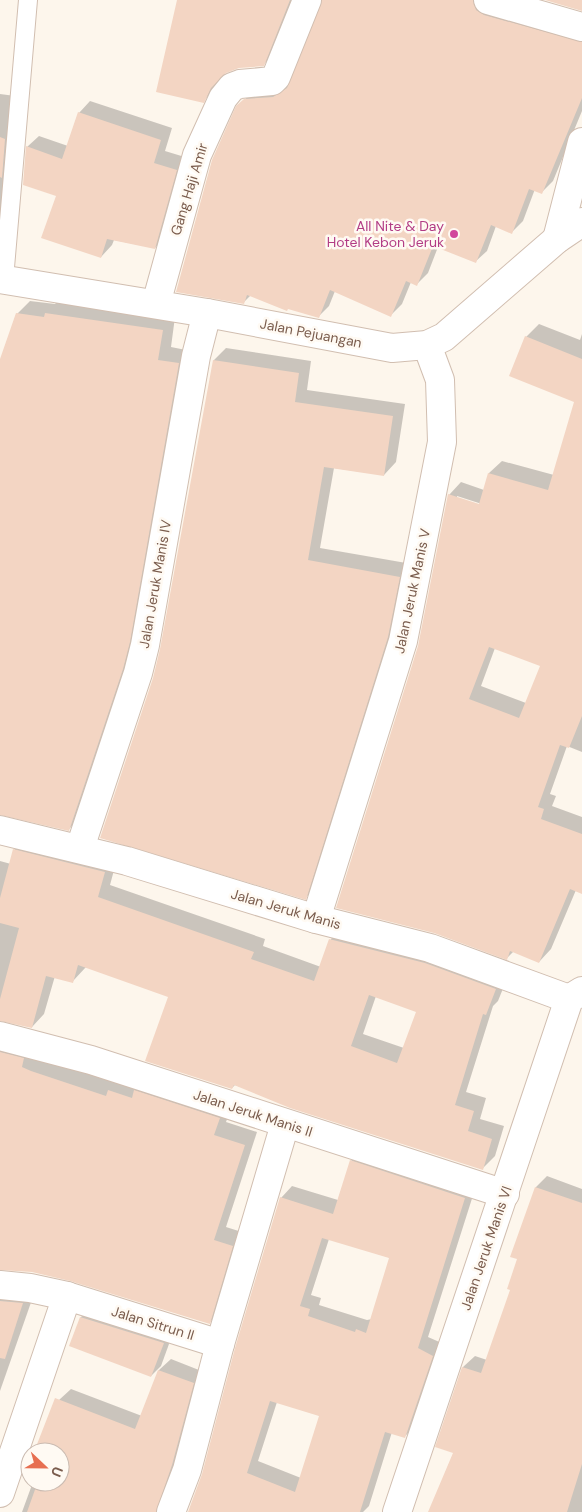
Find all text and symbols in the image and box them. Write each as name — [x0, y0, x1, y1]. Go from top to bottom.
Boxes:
street label: Gang Haji Amir — [166, 141, 212, 237]
place label: All Nite & Day Hotel Kebon Jeruk — [327, 217, 444, 251]
marker: All Nite & Day Hotel Kebon Jeruk — [448, 228, 460, 240]
street label: Jalan Pejuangan — [259, 314, 363, 352]
street label: Jalan Jeruk Manis IV — [135, 518, 175, 650]
street label: Jalan Jeruk Manis V — [390, 526, 434, 655]
street label: Jalan Jeruk Manis — [229, 885, 343, 933]
street label: Jalan Jeruk Manis II — [191, 1085, 315, 1141]
street label: Jalan Jeruk Manis VI — [456, 1183, 516, 1313]
street label: Jalan Sitrun II — [109, 1302, 197, 1344]
north arrow — [20, 1442, 70, 1492]
text: U — [47, 1464, 67, 1480]

